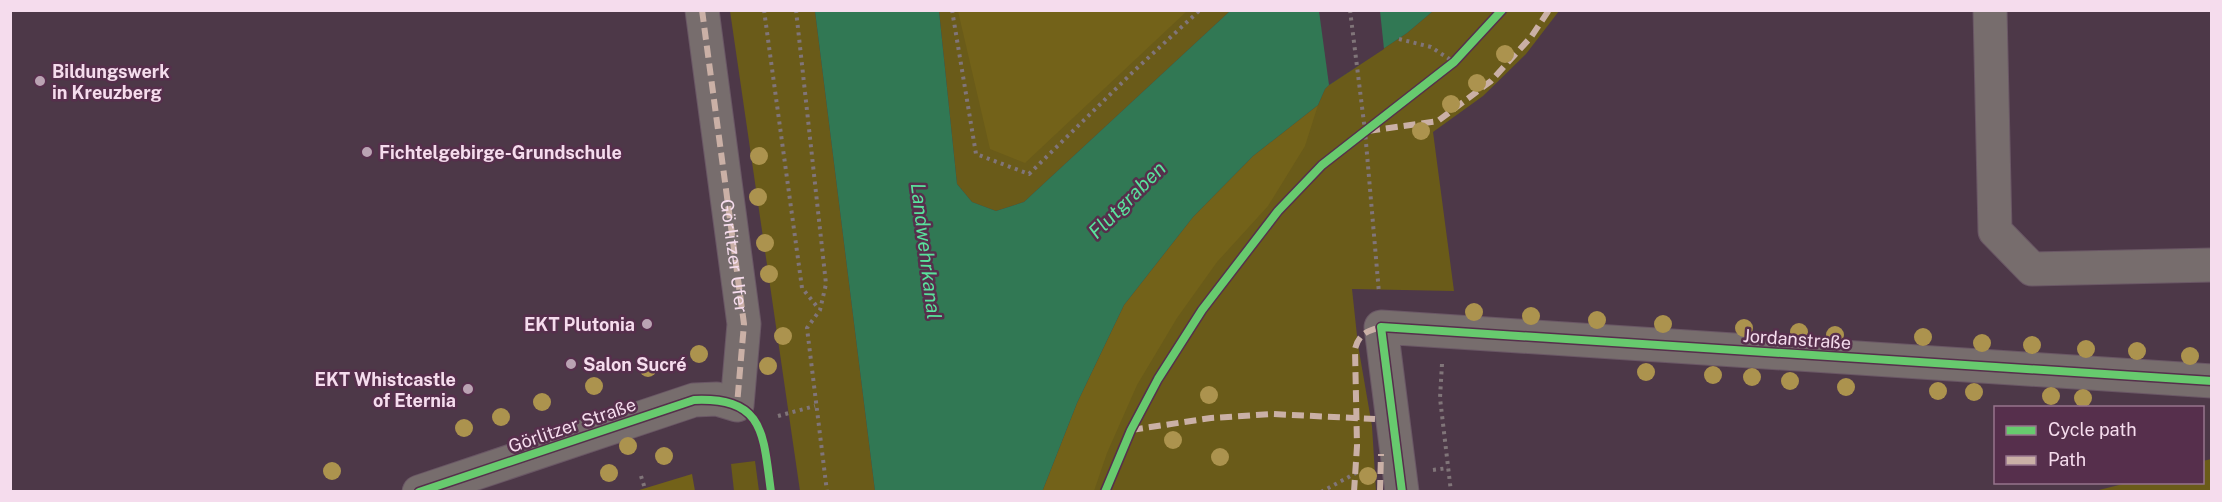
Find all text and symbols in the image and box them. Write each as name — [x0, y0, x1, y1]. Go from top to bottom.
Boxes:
place label: Bildungswerk in Kreuzberg — [52, 61, 170, 103]
marker: Bildungswerk in Kreuzberg — [33, 74, 47, 88]
place label: Fichtelgebirge-Grundschule — [379, 142, 622, 163]
marker: Fichtelgebirge-Grundschule — [360, 145, 374, 159]
water label: Flutgraben — [1083, 156, 1171, 244]
water label: Landwehrkanal — [906, 181, 946, 321]
street label: Görlitzer Ufer — [717, 198, 753, 314]
place label: EKT Plutonia — [524, 314, 635, 335]
marker: EKT Plutonia — [640, 317, 654, 331]
street label: Jordanstraße — [1742, 325, 1852, 353]
place label: Salon Sucré — [583, 354, 687, 375]
marker: Salon Sucré — [564, 357, 578, 371]
place label: EKT Whistcastle of Eternia — [315, 369, 456, 411]
marker: EKT Whistcastle of Eternia — [461, 382, 475, 396]
street label: Görlitzer Straße — [505, 393, 639, 457]
legend — [1994, 406, 2204, 484]
text: Cycle path — [2048, 419, 2137, 440]
text: Path — [2048, 449, 2086, 470]

